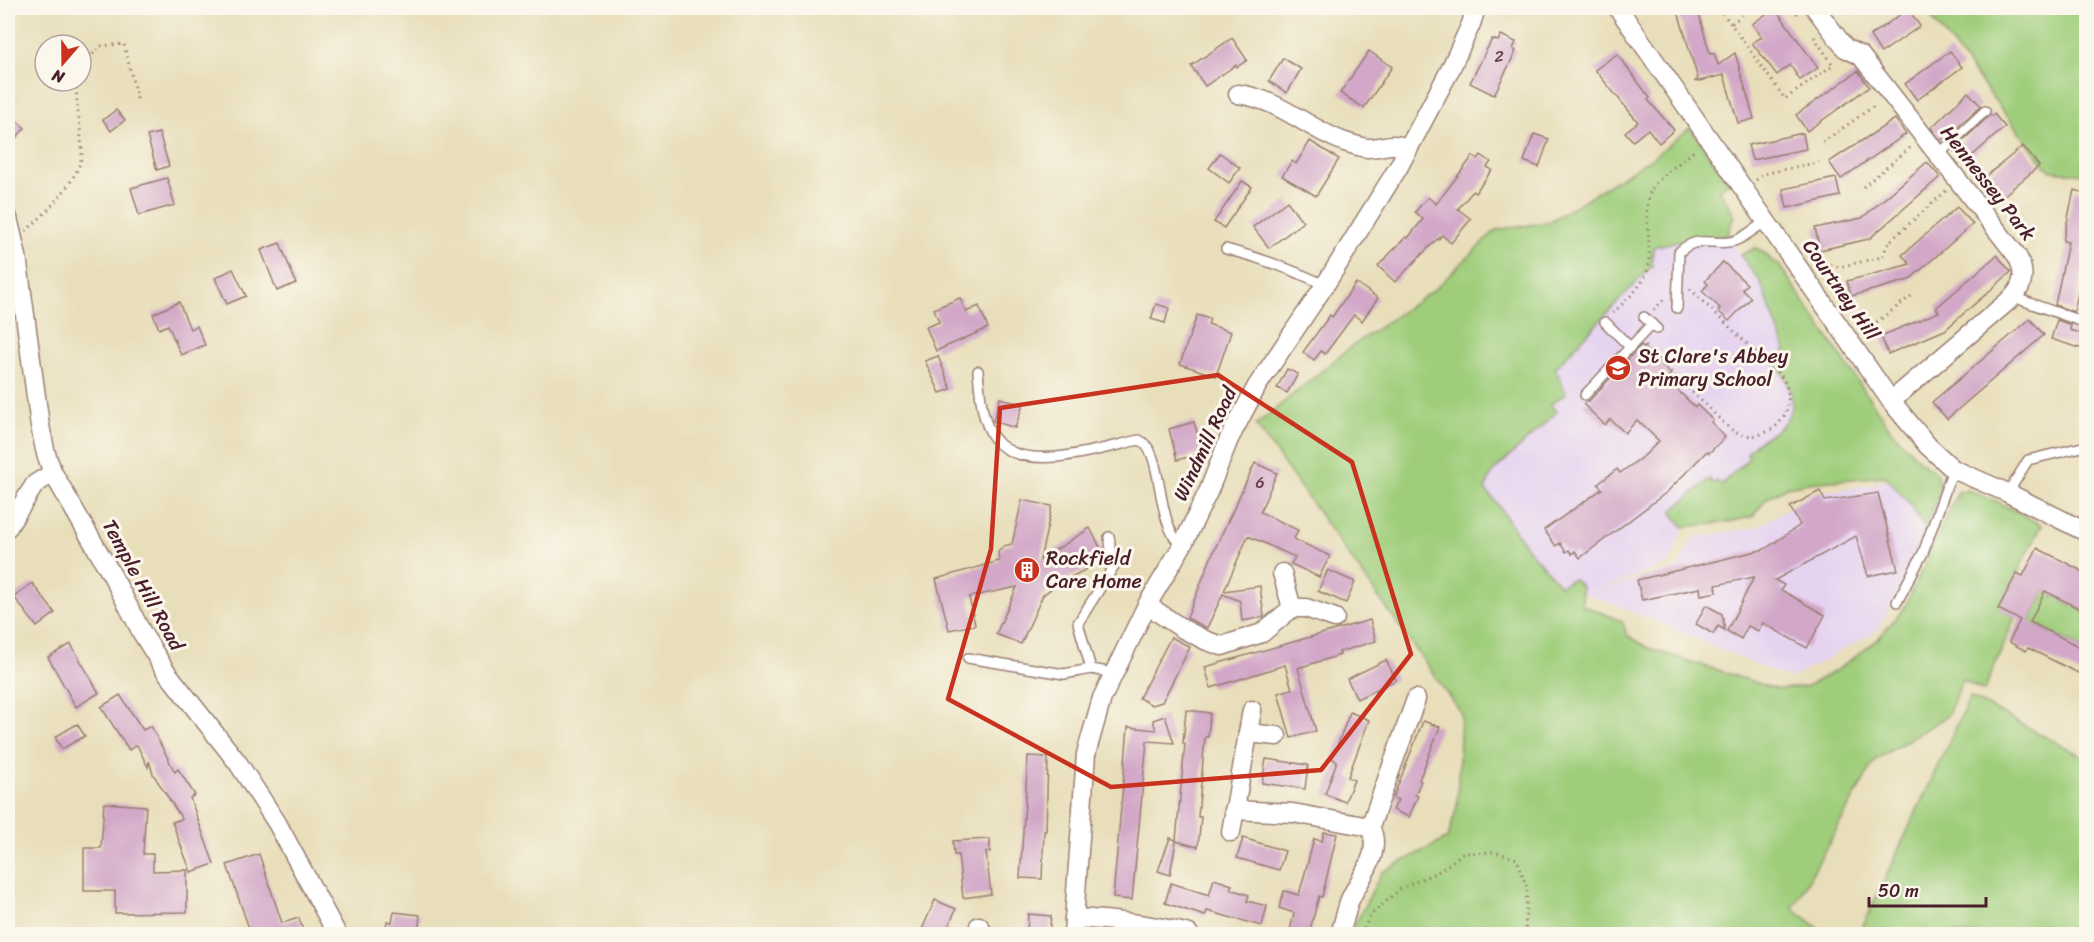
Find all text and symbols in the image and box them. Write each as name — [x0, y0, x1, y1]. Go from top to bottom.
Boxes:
north arrow — [33, 33, 93, 93]
house number: 2 — [1494, 42, 1504, 71]
text: N — [47, 61, 69, 92]
street label: Hennessey Park — [1931, 117, 2045, 249]
street label: Courtney Hill — [1793, 232, 1889, 348]
place label: St Clare's Abbey Primary School — [1638, 339, 1789, 397]
school or university icon: St Clare's Abbey Primary School — [1603, 353, 1633, 383]
street label: Windmill Road — [1163, 380, 1247, 507]
house number: 6 — [1255, 468, 1265, 497]
street label: Temple Hill Road — [92, 513, 194, 659]
place label: Rockfield Care Home — [1046, 541, 1142, 599]
building icon: Rockfield Care Home — [1012, 555, 1042, 585]
scale bar — [1869, 870, 1986, 908]
text: 50 m — [1878, 875, 1919, 907]

